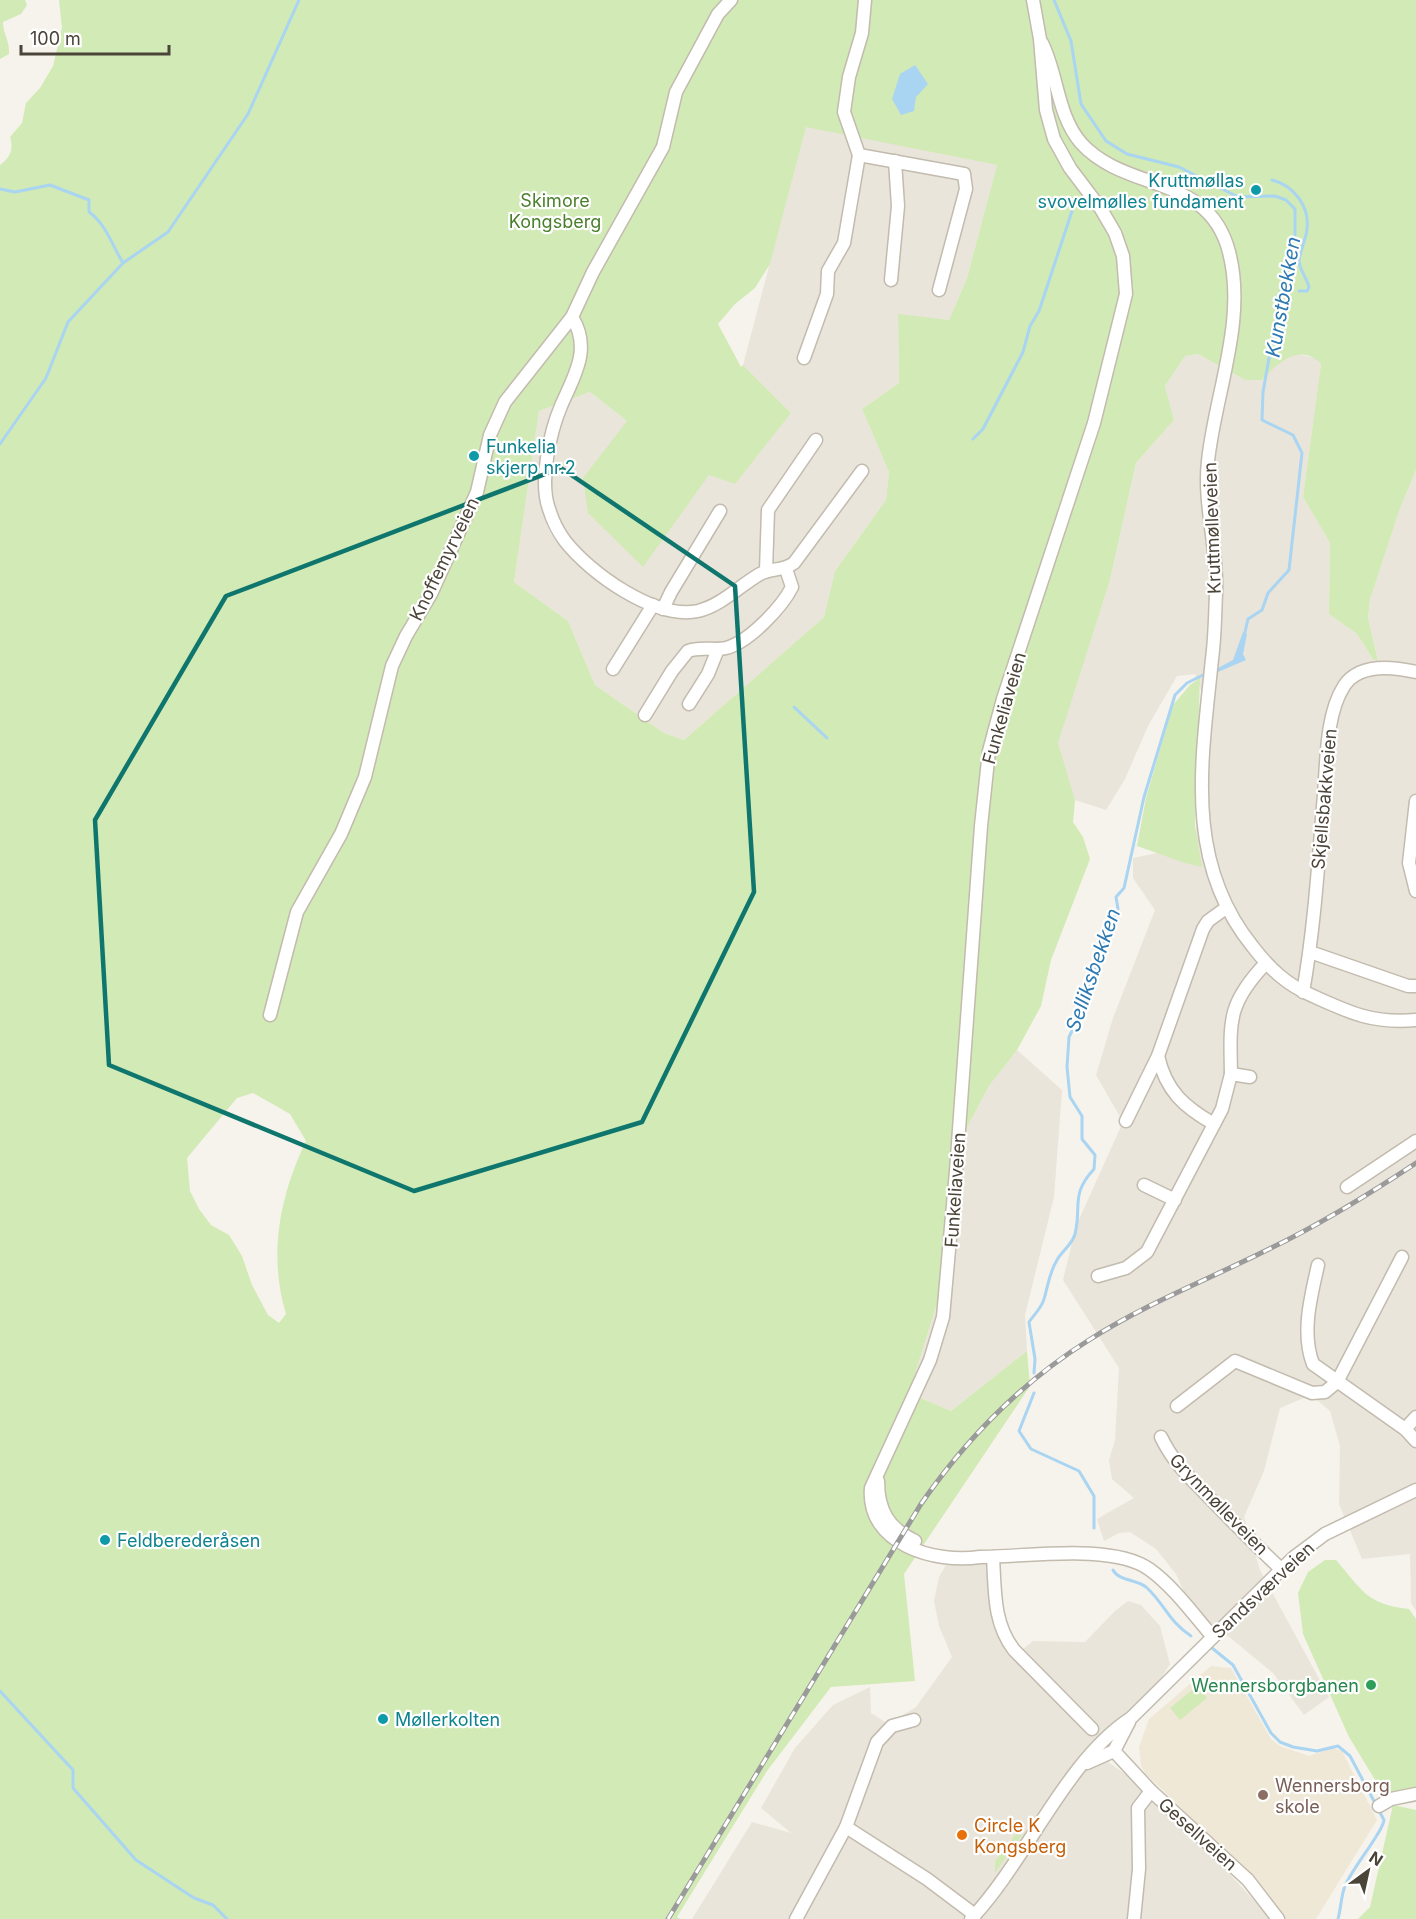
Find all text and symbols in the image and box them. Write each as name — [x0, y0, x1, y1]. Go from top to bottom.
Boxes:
scale bar — [21, 18, 170, 56]
text: 100 m — [30, 28, 81, 49]
place label: Kruttmøllas svovelmølles fundament — [1037, 170, 1244, 212]
marker: Kruttmøllas svovelmølles fundament — [1249, 183, 1263, 197]
park label: Skimore Kongsberg — [509, 190, 601, 232]
water label: Kunstbekken — [1261, 235, 1305, 359]
place label: Funkelia skjerp nr.2 — [486, 436, 576, 478]
marker: Funkelia skjerp nr.2 — [467, 449, 481, 463]
street label: Kruttmølleveien — [1199, 462, 1225, 594]
street label: Knoffemyrveien — [405, 494, 483, 624]
street label: Funkeliaveien — [978, 650, 1030, 766]
street label: Skjellsbakkveien — [1307, 728, 1341, 870]
water label: Selliksbekken — [1061, 905, 1125, 1035]
street label: Funkeliaveien — [940, 1132, 970, 1248]
street label: Grynmølleveien — [1165, 1449, 1273, 1559]
place label: Feldberederåsen — [117, 1530, 260, 1551]
marker: Feldberederåsen — [98, 1533, 112, 1547]
street label: Sandsværveien — [1208, 1537, 1318, 1643]
place label: Wennersborgbanen — [1191, 1675, 1359, 1696]
marker: Wennersborgbanen — [1364, 1678, 1378, 1692]
place label: Møllerkolten — [395, 1709, 500, 1730]
marker: Møllerkolten — [376, 1712, 390, 1726]
place label: Wennersborg skole — [1275, 1775, 1390, 1817]
marker: Wennersborg skole — [1256, 1788, 1270, 1802]
street label: Gesellveien — [1154, 1793, 1242, 1875]
place label: Circle K Kongsberg — [974, 1815, 1066, 1857]
marker: Circle K Kongsberg — [955, 1828, 969, 1842]
north arrow — [1338, 1841, 1398, 1901]
text: N — [1366, 1847, 1387, 1870]

